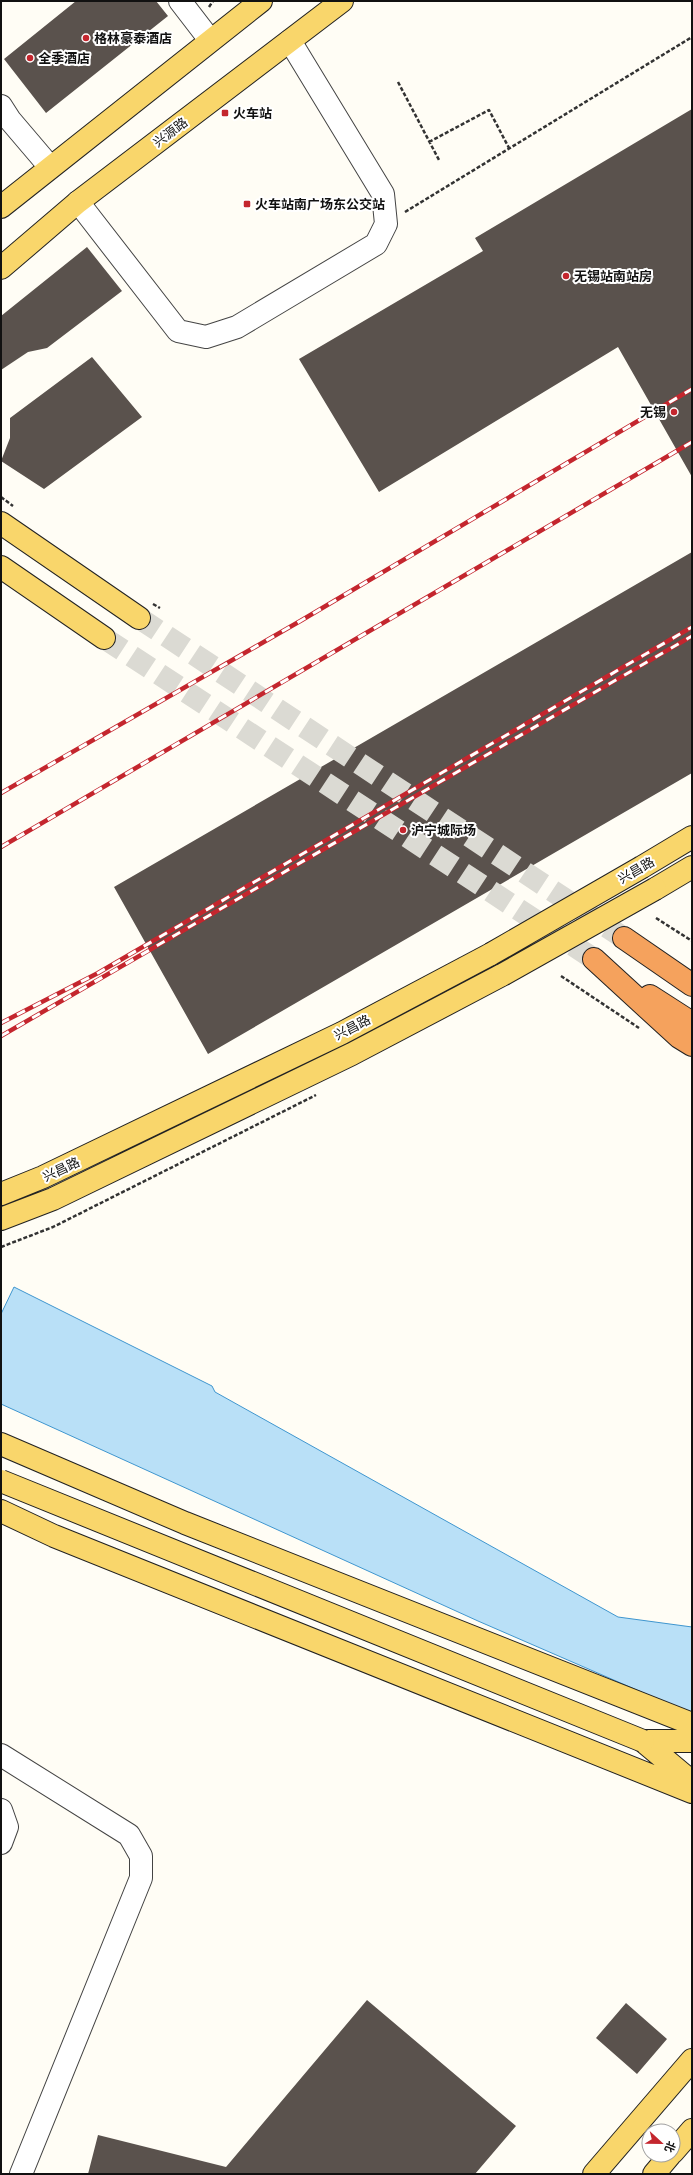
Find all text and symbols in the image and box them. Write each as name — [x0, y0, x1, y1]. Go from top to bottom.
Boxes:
place label: 格林豪泰酒店 — [94, 31, 172, 46]
marker: 格林豪泰酒店 — [81, 33, 91, 43]
place label: 全季酒店 — [38, 51, 90, 66]
marker: 全季酒店 — [25, 53, 35, 63]
place label: 火车站 — [233, 106, 272, 121]
marker: 火车站 — [220, 108, 230, 118]
street label: 兴源路 — [150, 115, 190, 150]
place label: 火车站南广场东公交站 — [255, 197, 385, 212]
marker: 火车站南广场东公交站 — [242, 199, 252, 209]
place label: 无锡站南站房 — [574, 269, 652, 284]
marker: 无锡站南站房 — [561, 271, 571, 281]
place label: 无锡 — [640, 405, 666, 420]
marker: 无锡 — [669, 407, 679, 417]
place label: 沪宁城际场 — [411, 823, 476, 838]
marker: 沪宁城际场 — [398, 825, 408, 835]
street label: 兴昌路 — [616, 854, 657, 887]
street label: 兴昌路 — [331, 1012, 373, 1043]
street label: 兴昌路 — [40, 1154, 82, 1184]
north arrow — [641, 2123, 681, 2163]
text: 北 — [663, 2139, 678, 2154]

